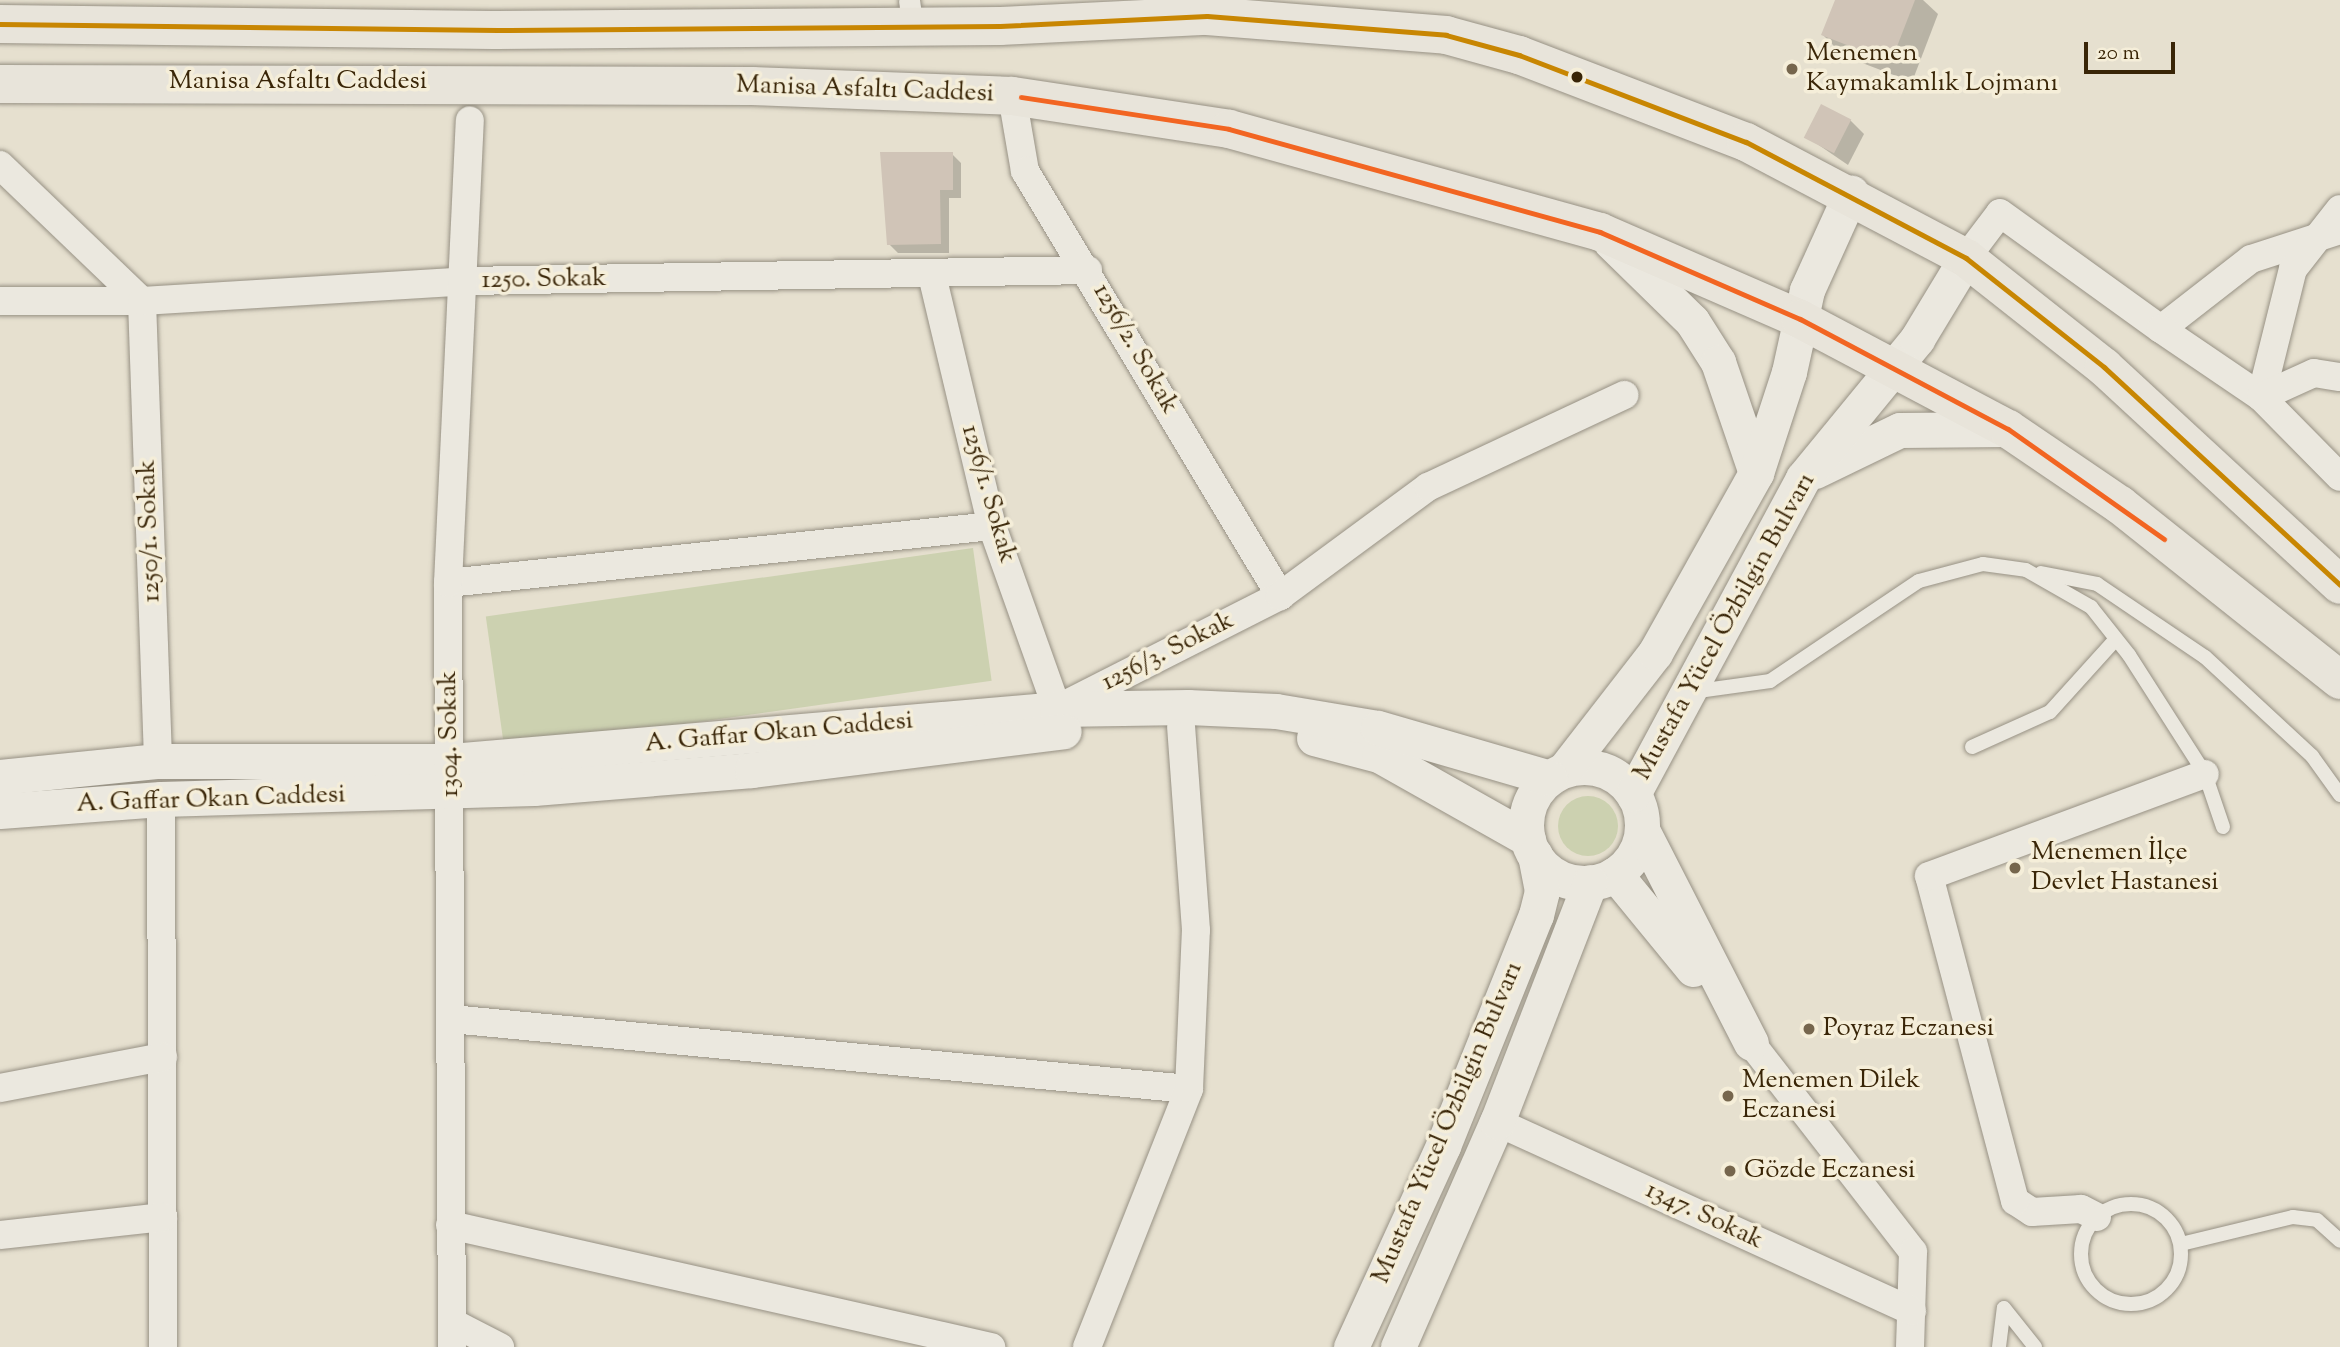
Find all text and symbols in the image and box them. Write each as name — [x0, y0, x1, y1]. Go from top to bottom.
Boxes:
scale bar — [2088, 28, 2179, 72]
place label: Menemen Kaymakamlık Lojmanı — [1806, 38, 2058, 100]
text: 20 m — [2097, 39, 2140, 69]
marker: Menemen Kaymakamlık Lojmanı — [1784, 61, 1800, 77]
street label: Manisa Asfaltı Caddesi — [169, 66, 427, 98]
street label: Manisa Asfaltı Caddesi — [735, 70, 995, 110]
unlabelled marker — [1570, 70, 1584, 84]
street label: 1250. Sokak — [481, 263, 607, 297]
street label: 1256/2. Sokak — [1085, 278, 1185, 420]
street label: 1256/1. Sokak — [953, 421, 1023, 567]
street label: 1250/1. Sokak — [132, 459, 168, 603]
street label: Mustafa Yücel Özbilgin Bulvarı — [1627, 468, 1823, 786]
street label: 1256/3. Sokak — [1097, 605, 1239, 699]
street label: 1304. Sokak — [433, 670, 467, 798]
street label: A. Gaffar Okan Caddesi — [644, 706, 914, 760]
street label: A. Gaffar Okan Caddesi — [76, 780, 346, 820]
place label: Menemen İlçe Devlet Hastanesi — [2031, 837, 2219, 898]
marker: Menemen İlçe Devlet Hastanesi — [2005, 858, 2025, 878]
street label: Mustafa Yücel Özbilgin Bulvarı — [1366, 957, 1530, 1289]
place label: Poyraz Eczanesi — [1823, 1013, 1994, 1045]
marker: Poyraz Eczanesi — [1801, 1021, 1817, 1037]
place label: Menemen Dilek Eczanesi — [1742, 1065, 1920, 1126]
marker: Menemen Dilek Eczanesi — [1720, 1088, 1736, 1104]
place label: Gözde Eczanesi — [1744, 1155, 1915, 1187]
marker: Gözde Eczanesi — [1722, 1163, 1738, 1179]
street label: 1347. Sokak — [1640, 1175, 1768, 1257]

